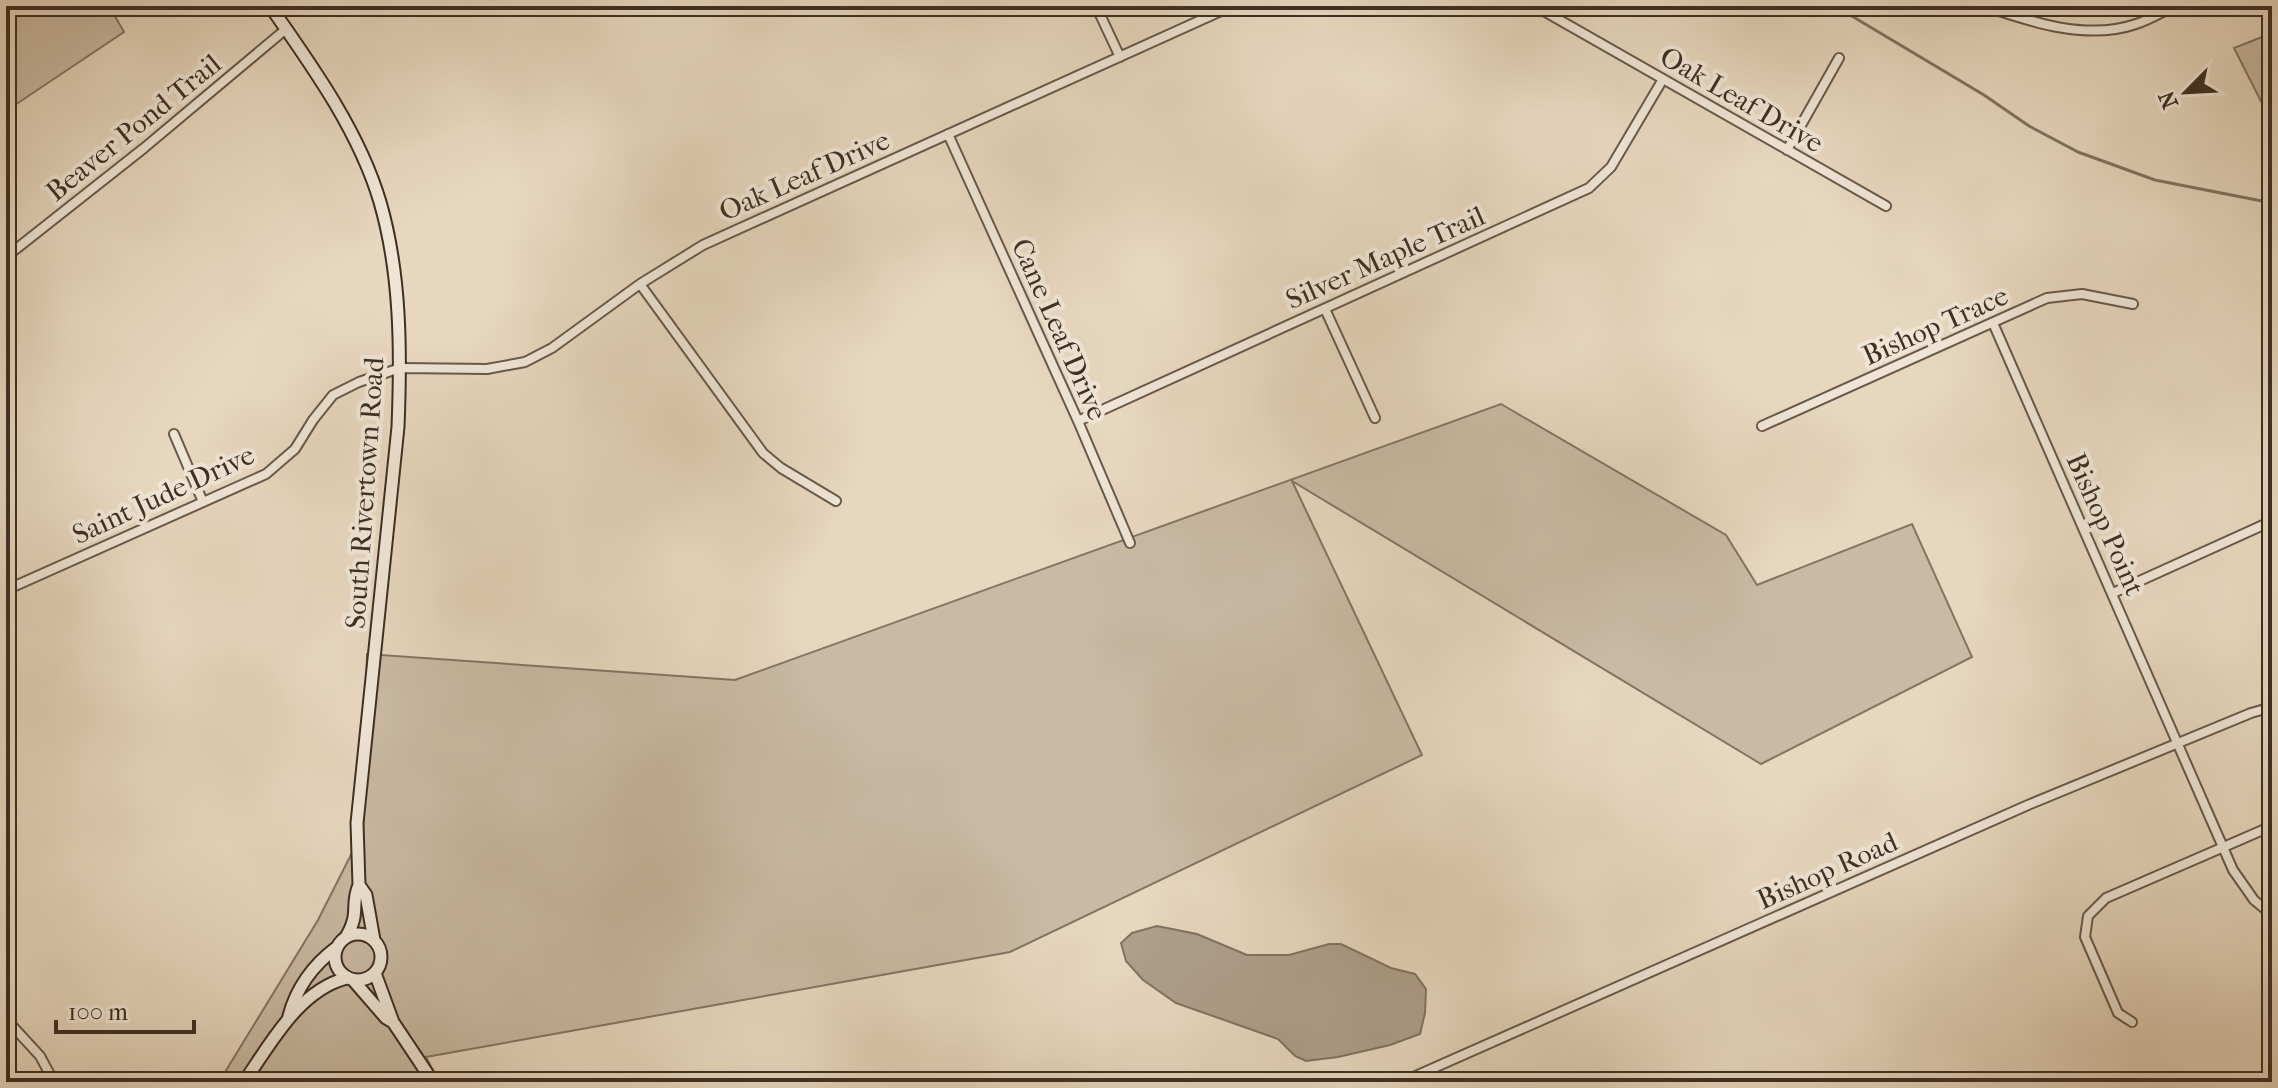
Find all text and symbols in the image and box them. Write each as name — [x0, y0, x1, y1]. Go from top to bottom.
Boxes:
street label: Oak Leaf Drive — [1654, 39, 1829, 160]
street label: Beaver Pond Trail — [39, 47, 228, 208]
north arrow — [2146, 52, 2226, 132]
text: N — [2153, 87, 2184, 113]
street label: Oak Leaf Drive — [714, 123, 895, 228]
street label: Silver Maple Trail — [1281, 199, 1490, 316]
street label: Cane Leaf Drive — [1005, 233, 1114, 425]
street label: Bishop Trace — [1857, 279, 2013, 372]
street label: South Rivertown Road — [339, 355, 391, 630]
street label: Saint Jude Drive — [67, 438, 260, 551]
street label: Bishop Point — [2060, 448, 2152, 600]
street label: Bishop Road — [1752, 825, 1903, 916]
scale bar — [56, 984, 194, 1034]
text: 100 m — [68, 998, 128, 1026]

